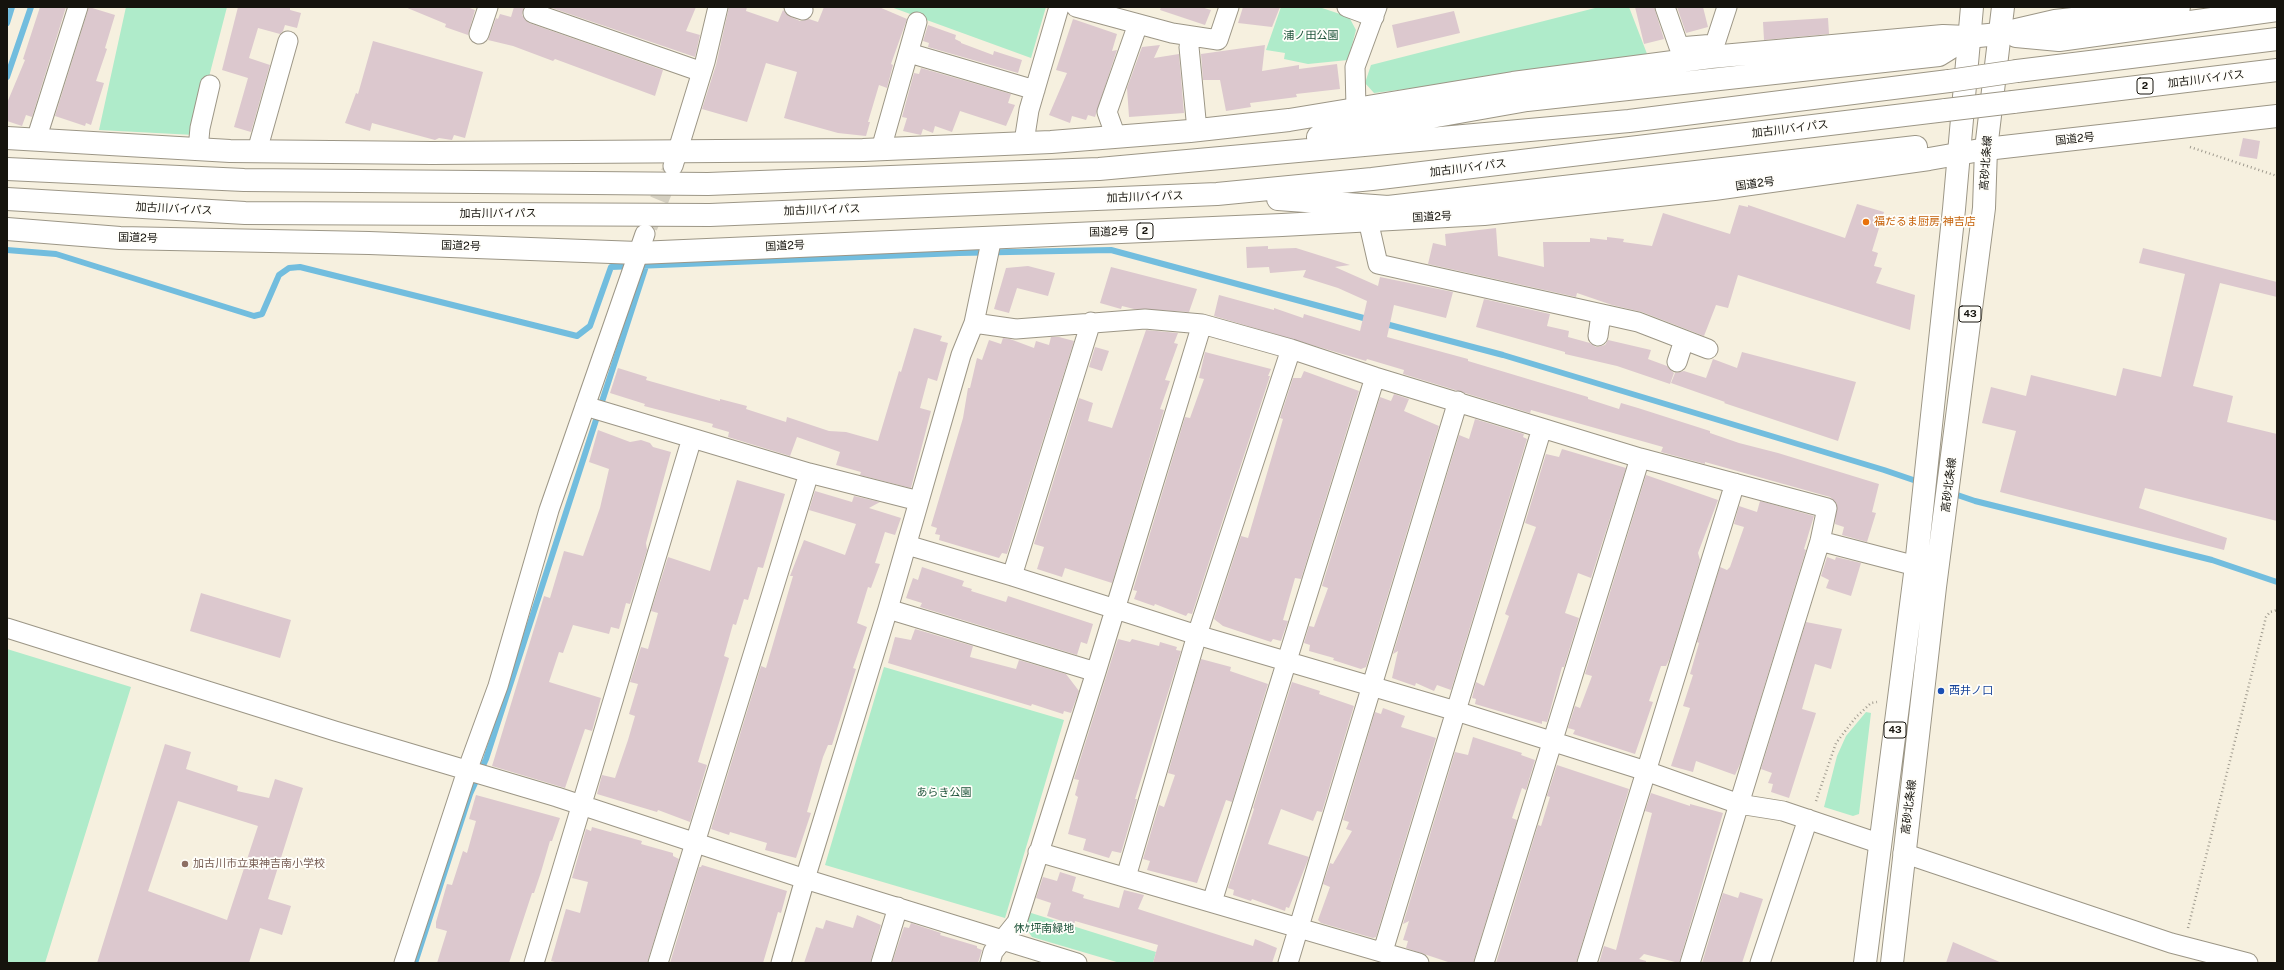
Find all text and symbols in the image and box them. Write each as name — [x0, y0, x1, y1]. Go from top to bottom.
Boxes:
park label: 浦ノ田公園 — [1284, 29, 1338, 43]
street label: 加古川バイパス — [2167, 68, 2245, 90]
road number: 2 — [2137, 78, 2153, 94]
street label: 加古川バイパス — [1751, 118, 1829, 140]
street label: 国道2号 — [2055, 130, 2095, 148]
street label: 高砂北条線 — [1977, 135, 1995, 191]
street label: 加古川バイパス — [1429, 157, 1507, 179]
street label: 国道2号 — [1734, 175, 1776, 193]
street label: 加古川バイパス — [1106, 189, 1184, 205]
street label: 加古川バイパス — [135, 200, 213, 218]
street label: 加古川バイパス — [783, 202, 861, 218]
street label: 加古川バイパス — [460, 207, 536, 221]
street label: 国道2号 — [1412, 209, 1452, 225]
place label: 福だるま厨房 神吉店 — [1874, 215, 1976, 229]
marker: 福だるま厨房 神吉店 — [1861, 217, 1871, 227]
road number: 2 — [1137, 223, 1153, 239]
street label: 国道2号 — [1089, 225, 1129, 239]
street label: 国道2号 — [118, 231, 158, 245]
street label: 国道2号 — [765, 238, 805, 254]
street label: 国道2号 — [441, 239, 481, 253]
road number: 43 — [1959, 306, 1981, 322]
street label: 高砂北条線 — [1939, 457, 1959, 513]
place label: 西井ノ口 — [1949, 684, 1993, 698]
marker: 西井ノ口 — [1936, 686, 1946, 696]
road number: 43 — [1884, 722, 1906, 738]
street label: 高砂北条線 — [1899, 779, 1919, 835]
park label: あらき公園 — [917, 786, 971, 800]
place label: 加古川市立東神吉南小学校 — [193, 857, 325, 871]
marker: 加古川市立東神吉南小学校 — [180, 859, 190, 869]
park label: 休ｹ坪南緑地 — [1014, 922, 1074, 936]

